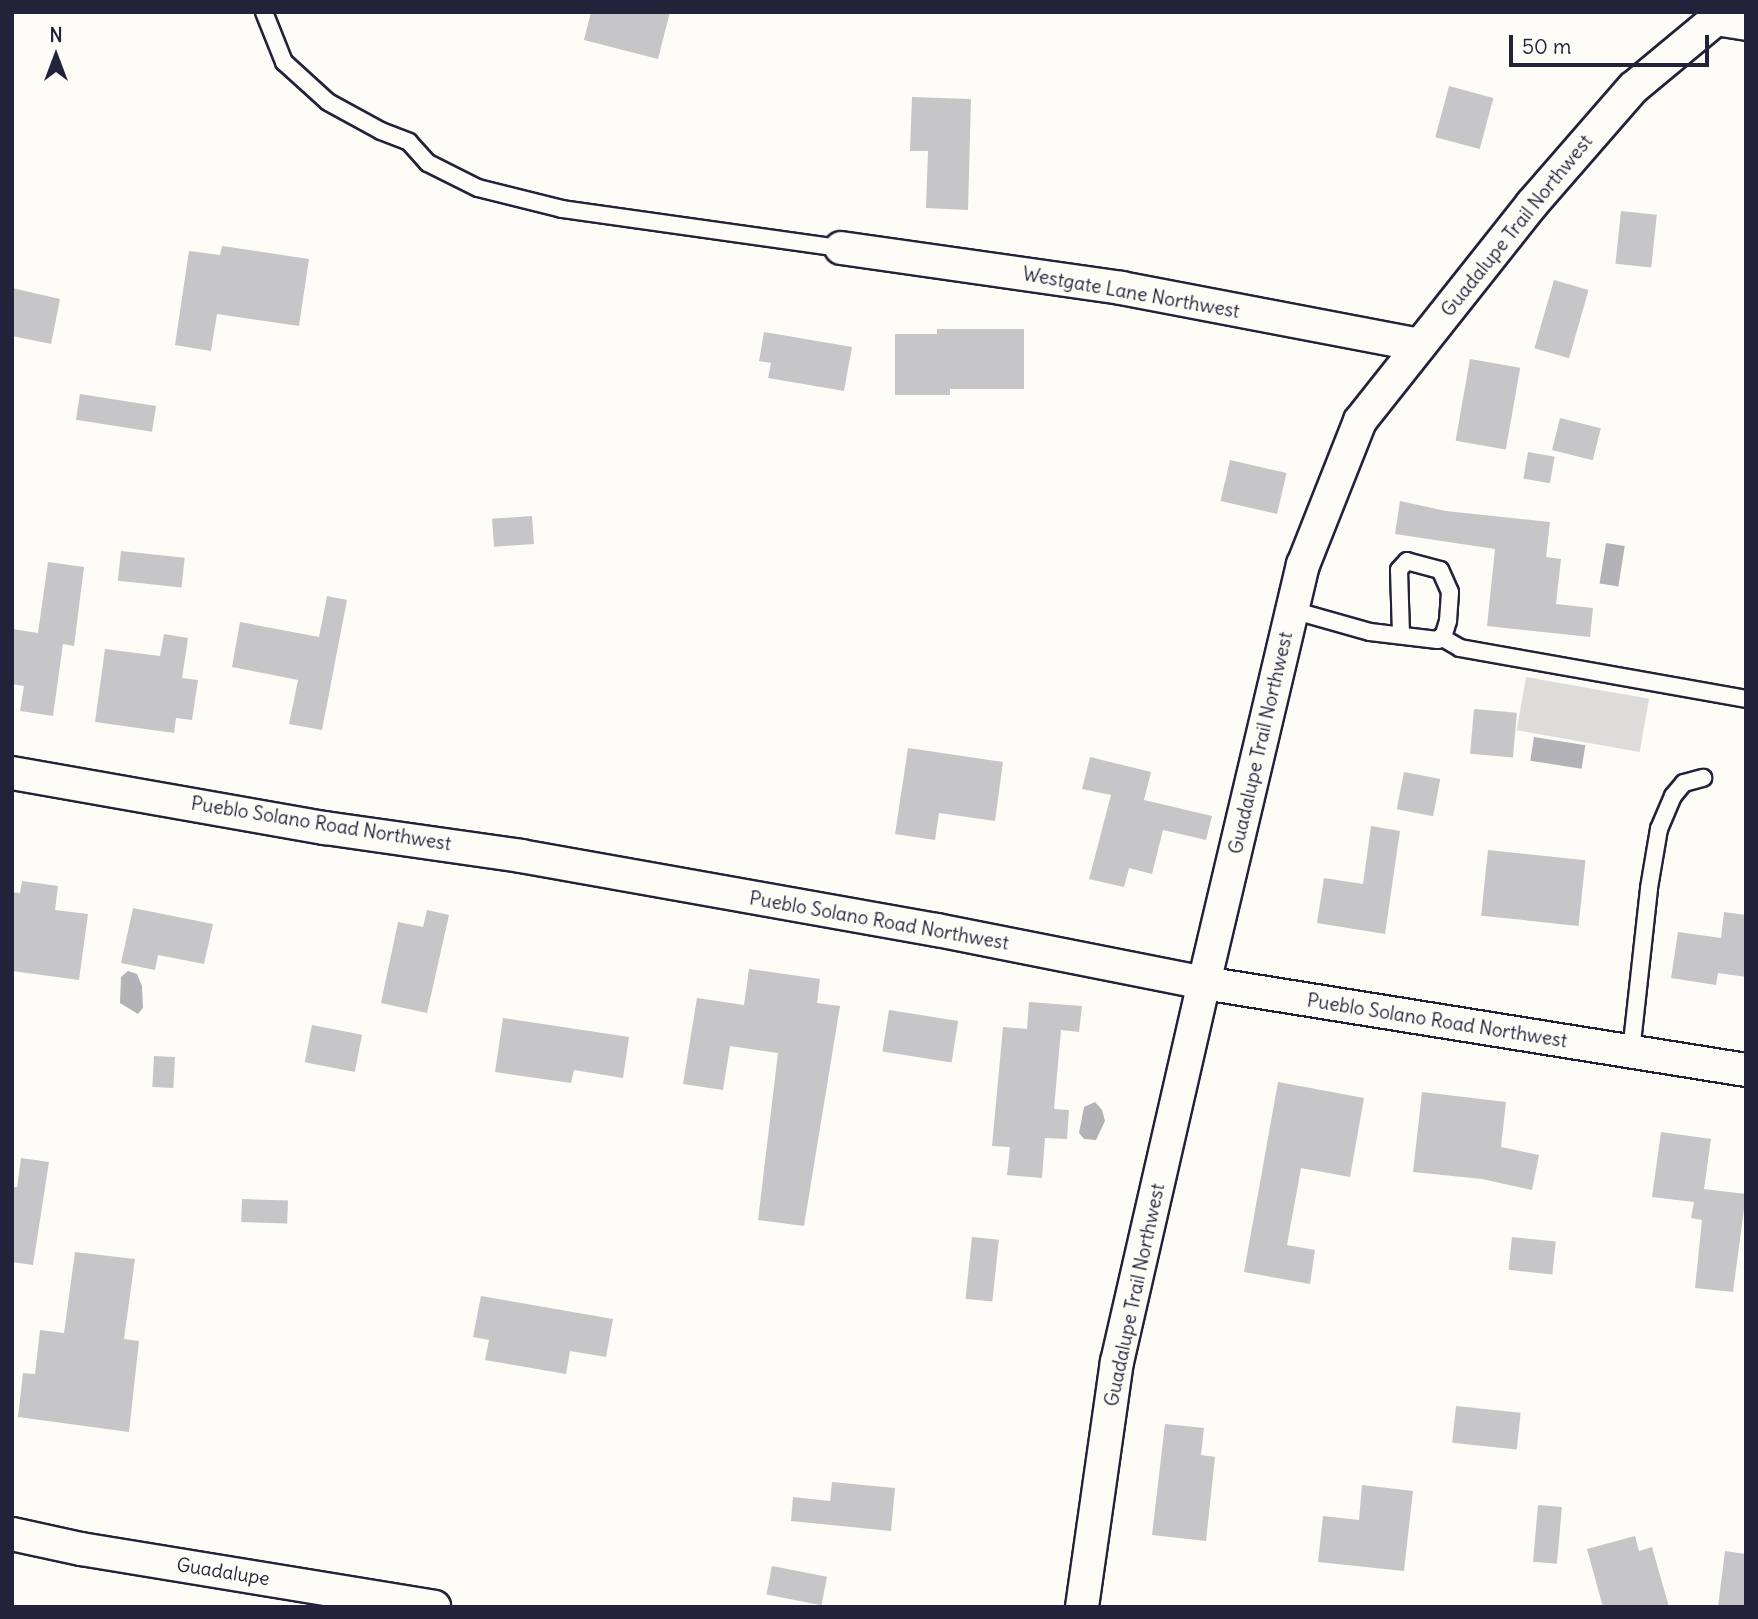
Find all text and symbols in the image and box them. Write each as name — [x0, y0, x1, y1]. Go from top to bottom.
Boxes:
north arrow — [21, 21, 91, 91]
scale bar — [1513, 21, 1712, 65]
text: N — [49, 23, 63, 47]
text: 50 m — [1522, 33, 1571, 60]
street label: Guadalupe Trail Northwest — [1437, 130, 1597, 322]
street label: Westgate Lane Northwest — [1021, 263, 1241, 323]
street label: Guadalupe Trail Northwest — [1224, 630, 1298, 856]
street label: Pueblo Solano Road Northwest — [189, 792, 453, 856]
street label: Pueblo Solano Road Northwest — [747, 887, 1011, 955]
street label: Pueblo Solano Road Northwest — [1305, 989, 1569, 1053]
street label: Guadalupe Trail Northwest — [1100, 1181, 1170, 1409]
street label: Guadalupe — [175, 1553, 271, 1591]

